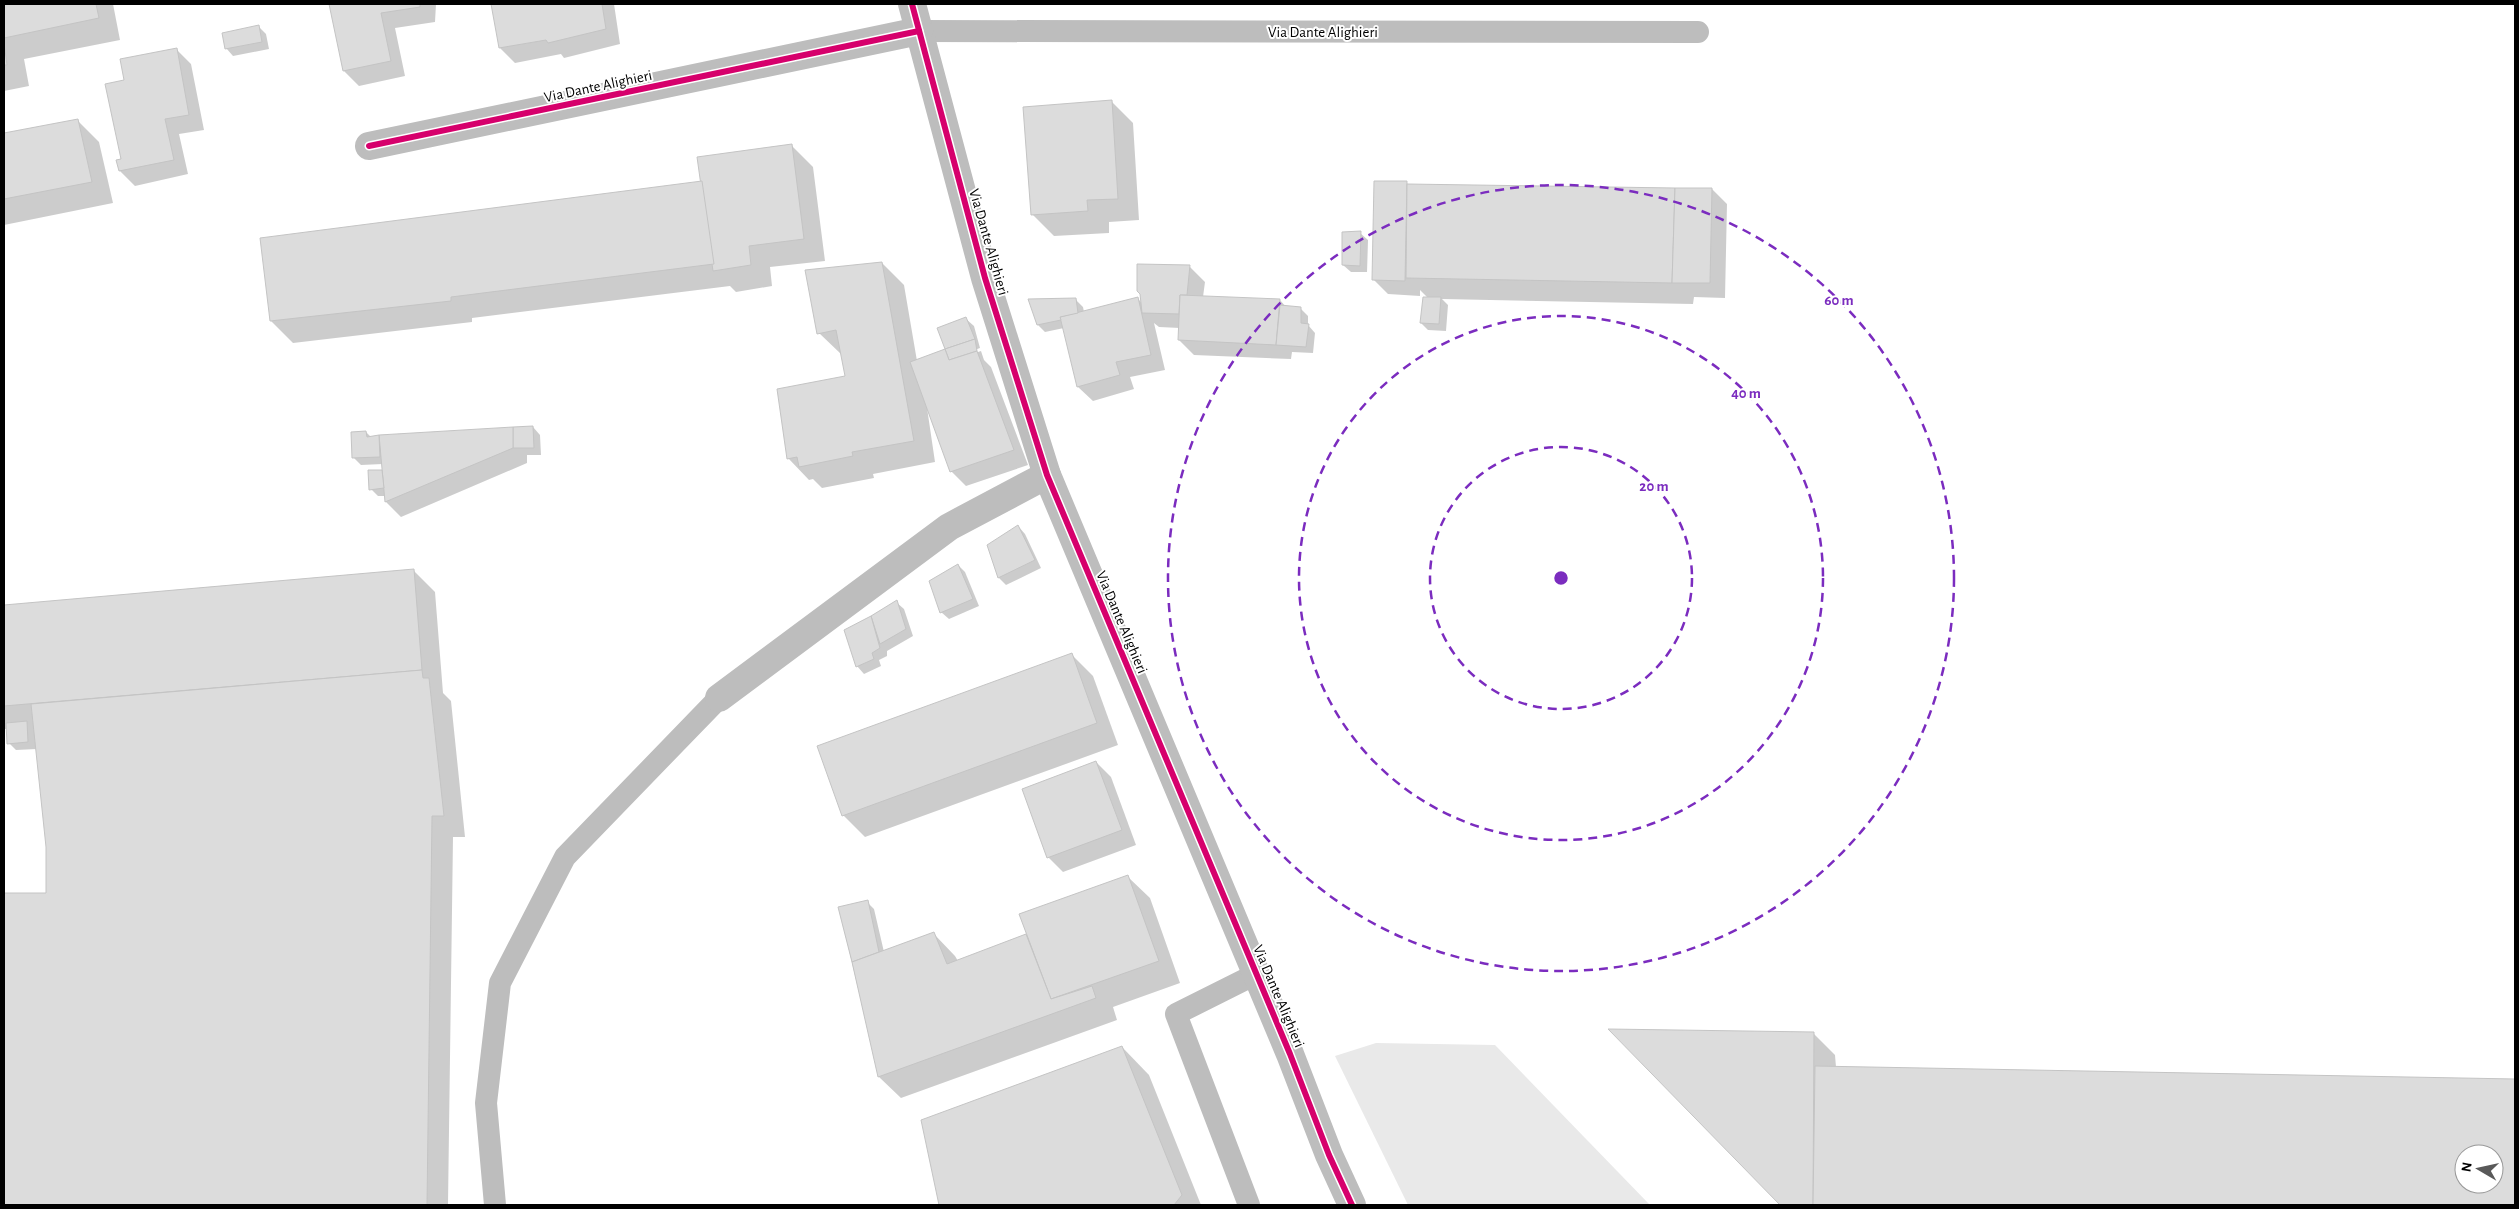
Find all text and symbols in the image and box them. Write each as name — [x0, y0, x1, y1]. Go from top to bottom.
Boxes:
street label: Via Dante Alighieri — [1268, 25, 1378, 40]
street label: Via Dante Alighieri — [543, 68, 653, 105]
street label: Via Dante Alighieri — [966, 187, 1011, 297]
text: 60 m — [1824, 293, 1854, 308]
text: 40 m — [1731, 386, 1761, 401]
text: 20 m — [1639, 479, 1669, 494]
street label: Via Dante Alighieri — [1093, 569, 1150, 676]
centre of rings — [1552, 569, 1570, 587]
street label: Via Dante Alighieri — [1250, 943, 1307, 1050]
north arrow — [2454, 1144, 2504, 1194]
text: N — [2459, 1161, 2475, 1173]

